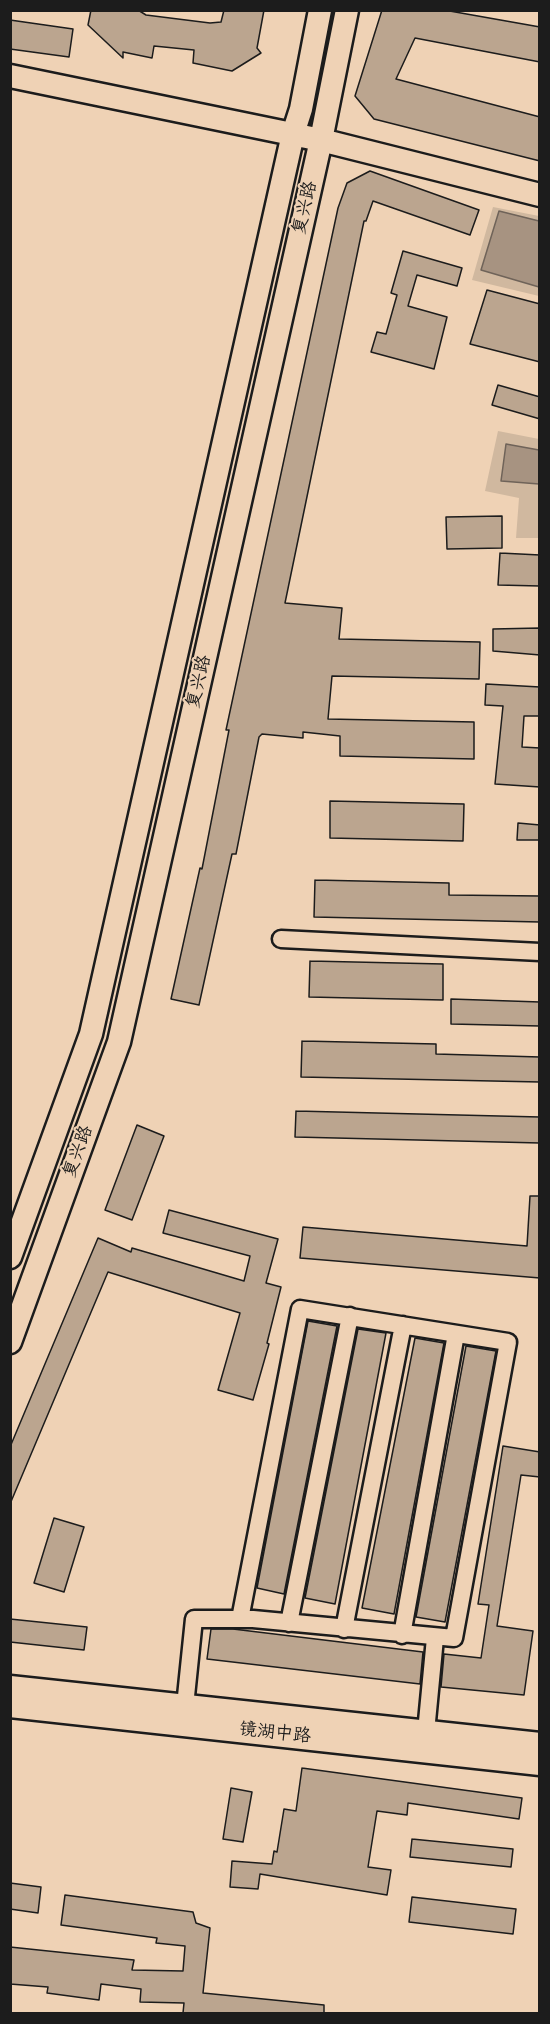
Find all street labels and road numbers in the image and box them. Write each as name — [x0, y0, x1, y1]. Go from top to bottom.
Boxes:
street label: 复兴路 — [289, 179, 323, 237]
street label: 复兴路 — [183, 653, 217, 711]
street label: 复兴路 — [60, 1123, 98, 1181]
street label: 镜湖中路 — [238, 1719, 312, 1749]

